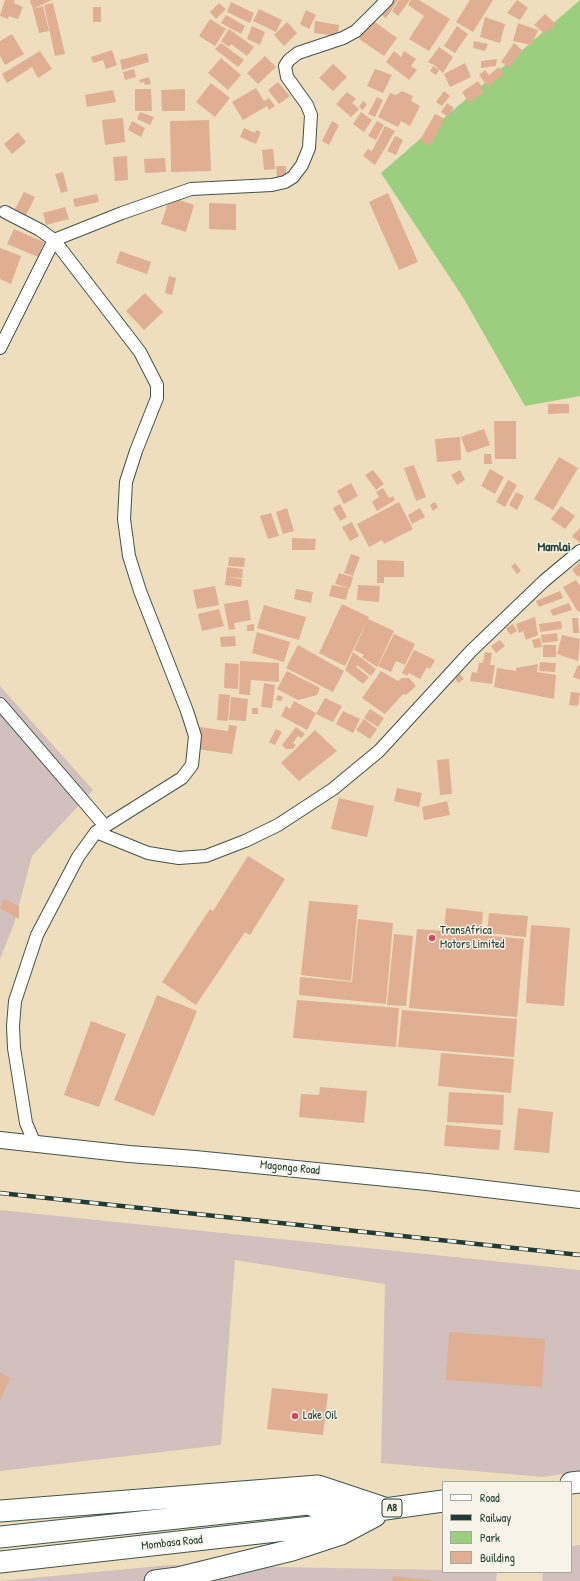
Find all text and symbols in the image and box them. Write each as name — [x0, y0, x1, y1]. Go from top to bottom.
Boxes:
district label: Mamlai — [537, 540, 571, 556]
place label: TransAfrica Motors Limited — [440, 924, 505, 952]
marker: TransAfrica Motors Limited — [427, 933, 437, 943]
street label: Magongo Road — [259, 1158, 321, 1178]
place label: Lake Oil — [303, 1409, 337, 1423]
marker: Lake Oil — [290, 1411, 300, 1421]
legend — [442, 1481, 572, 1573]
text: Road — [480, 1489, 500, 1506]
road number: A8 — [382, 1499, 402, 1517]
text: Railway — [480, 1509, 511, 1526]
text: Park — [480, 1529, 500, 1546]
street label: Mombasa Road — [141, 1533, 203, 1553]
text: Building — [480, 1549, 515, 1566]

